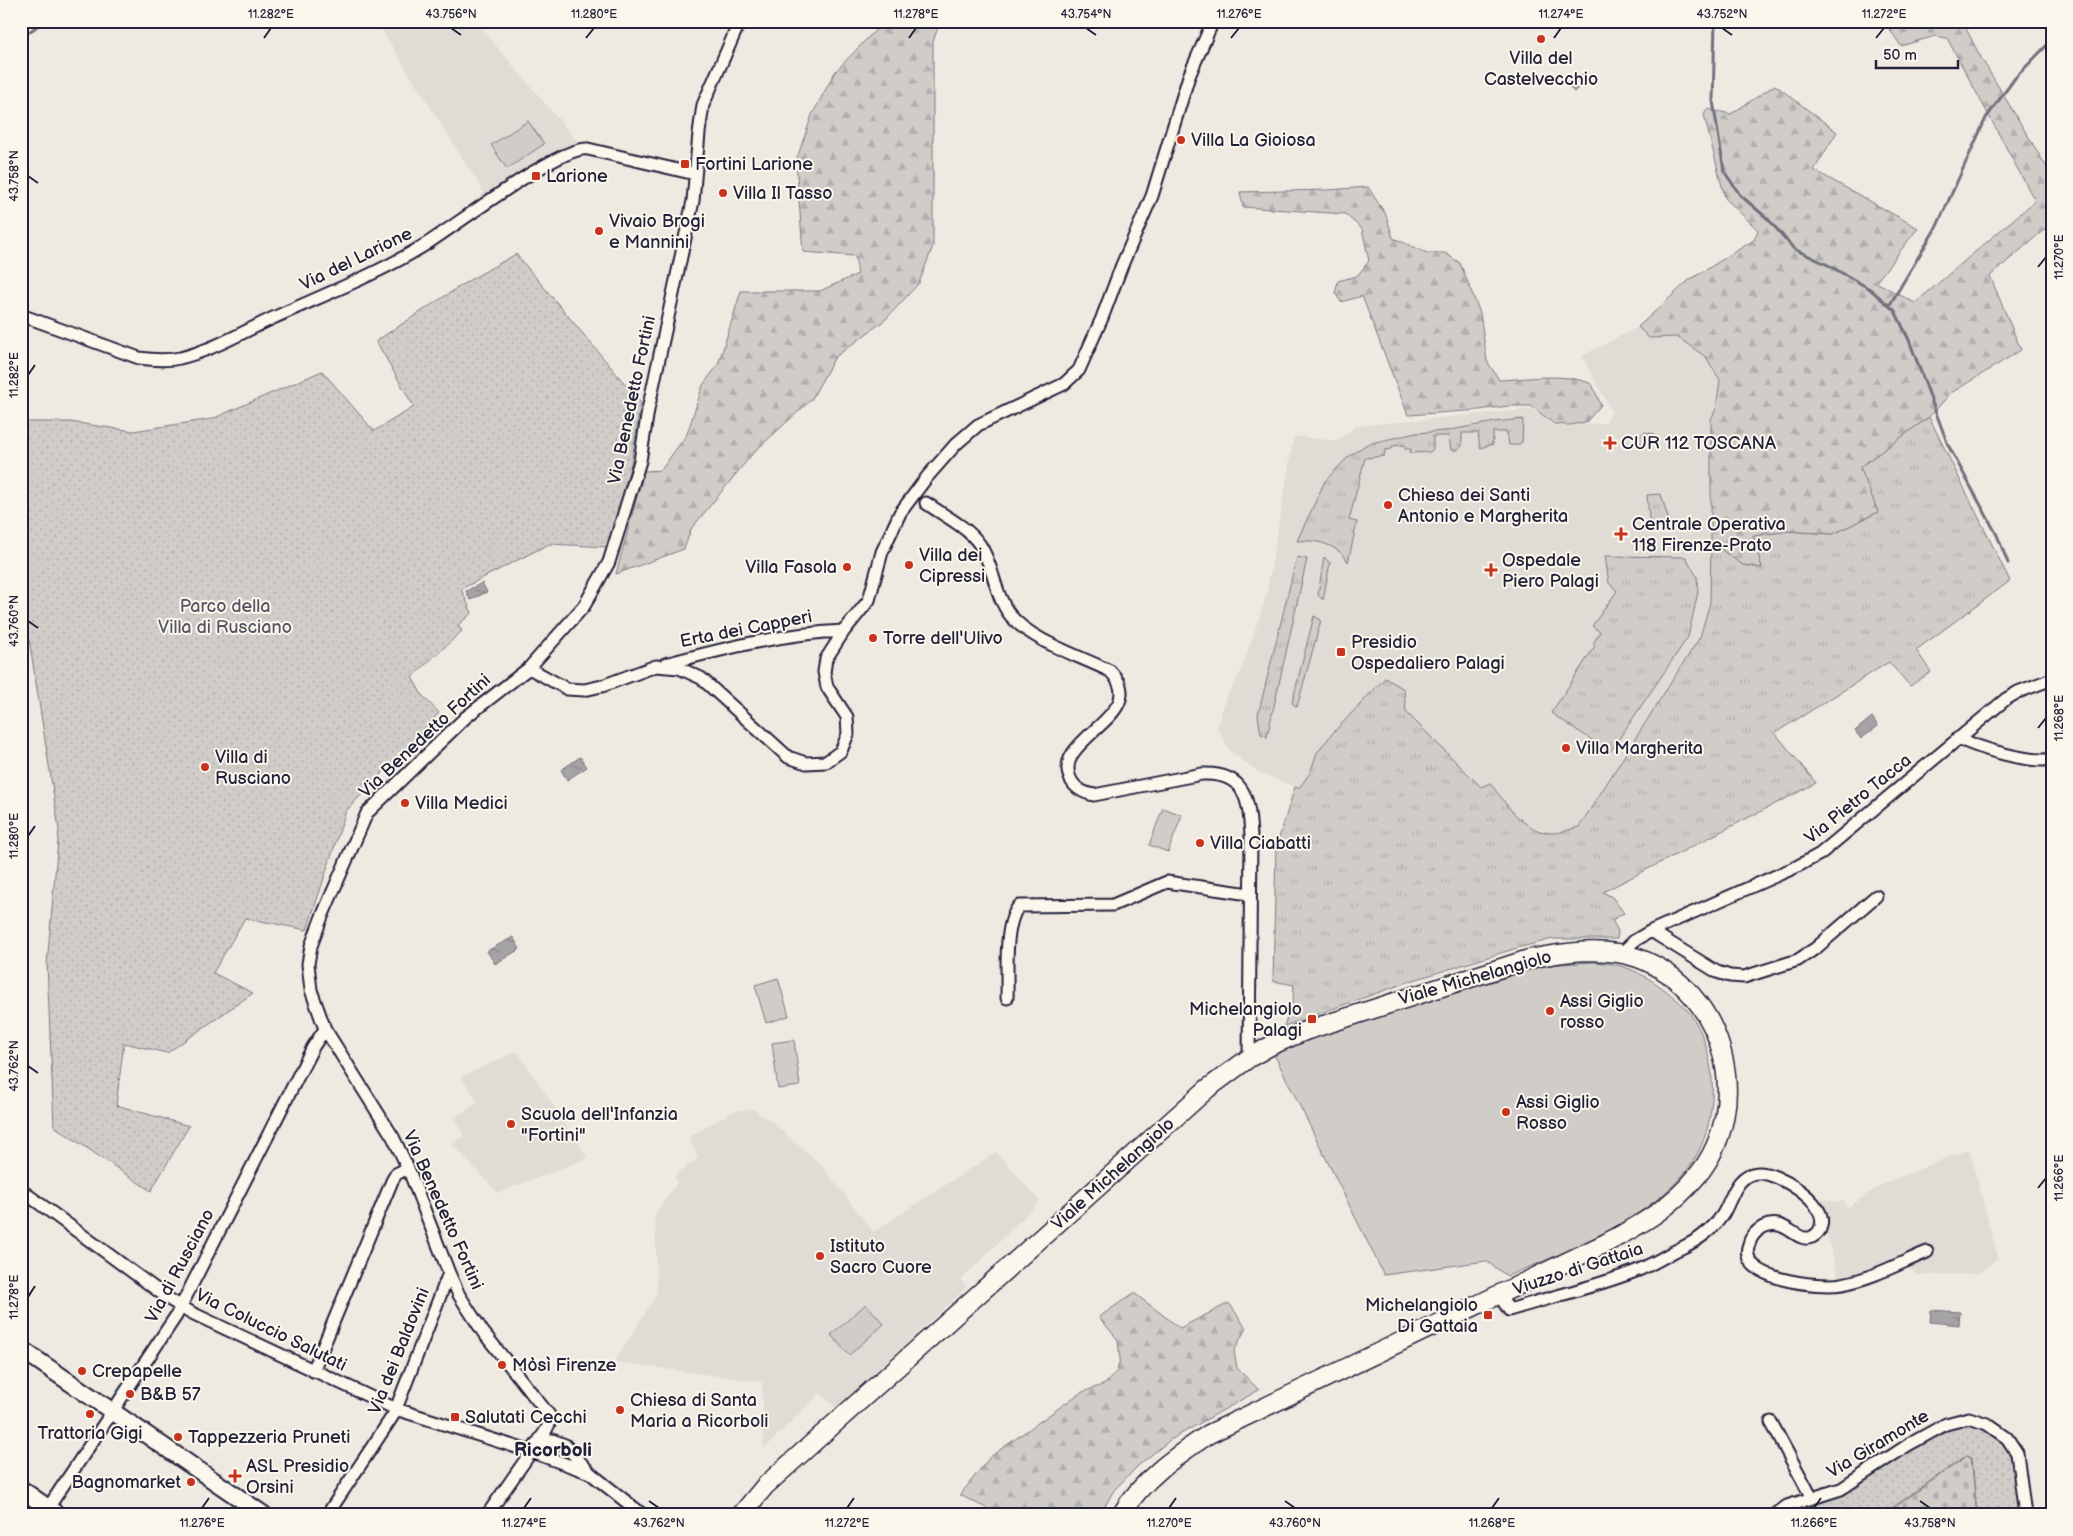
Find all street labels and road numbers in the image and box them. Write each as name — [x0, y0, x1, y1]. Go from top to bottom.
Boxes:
street label: Via del Larione — [297, 223, 416, 295]
street label: Via Benedetto Fortini — [604, 314, 660, 486]
street label: Erta dei Capperi — [678, 606, 814, 652]
street label: Via Benedetto Fortini — [355, 670, 495, 802]
street label: Via Pietro Tacca — [1800, 750, 1916, 848]
street label: Viale Michelangiolo — [1396, 946, 1554, 1010]
street label: Viale Michelangiolo — [1047, 1113, 1179, 1235]
street label: Via Benedetto Fortini — [398, 1127, 488, 1293]
street label: Via di Rusciano — [141, 1206, 219, 1326]
street label: Viuzzo di Gattaia — [1510, 1238, 1646, 1300]
street label: Via Coluccio Salutati — [192, 1284, 350, 1376]
street label: Via dei Baldovini — [364, 1285, 434, 1417]
street label: Via Giramonte — [1823, 1405, 1933, 1483]

